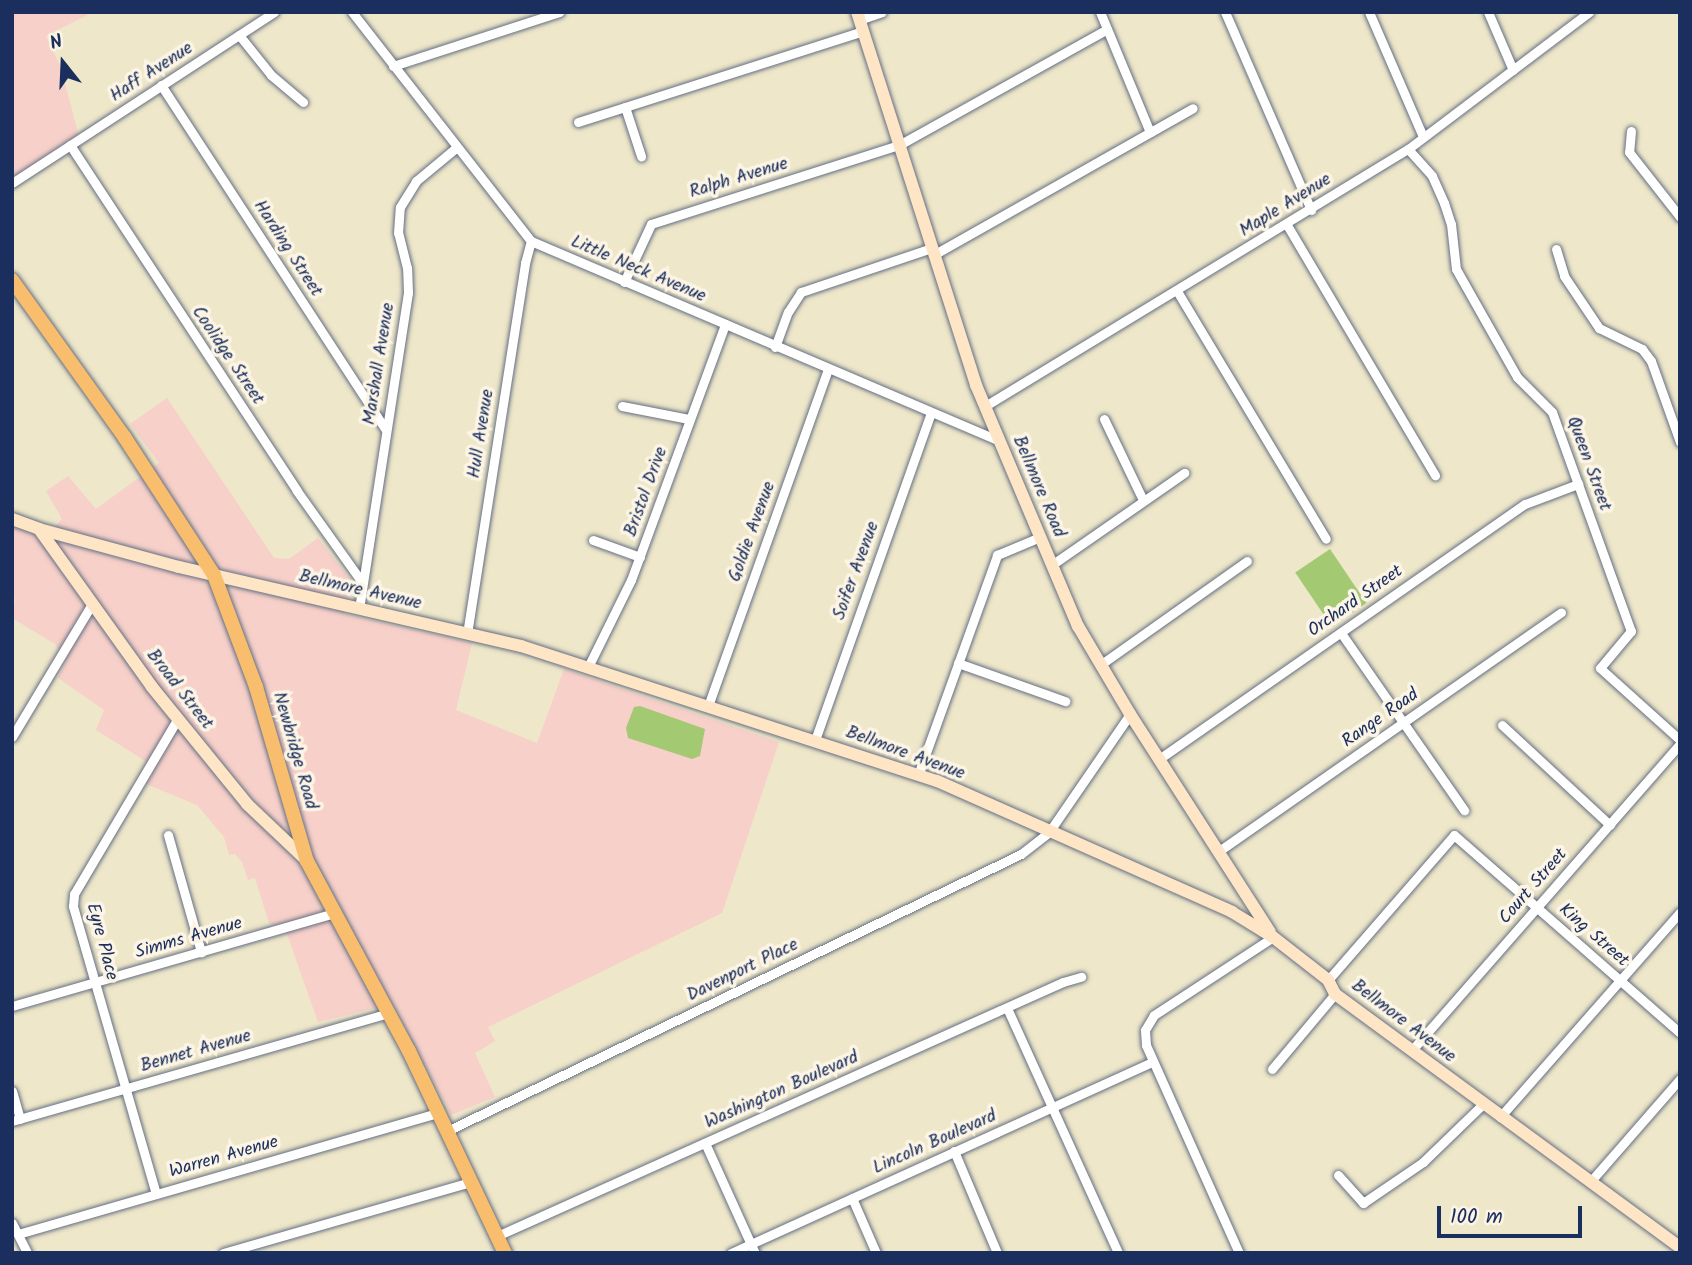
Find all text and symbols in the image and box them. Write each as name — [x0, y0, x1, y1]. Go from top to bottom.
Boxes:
text: N — [46, 27, 67, 59]
north arrow — [28, 28, 98, 98]
street label: Haff Avenue — [107, 38, 197, 108]
street label: Ralph Avenue — [687, 154, 791, 204]
street label: Maple Avenue — [1236, 169, 1336, 243]
street label: Harding Street — [248, 197, 326, 301]
street label: Little Neck Avenue — [567, 232, 709, 308]
street label: Marshall Avenue — [360, 301, 400, 427]
street label: Coolidge Street — [186, 303, 268, 409]
street label: Hull Avenue — [464, 388, 500, 480]
street label: Queen Street — [1561, 414, 1615, 514]
street label: Bellmore Road — [1007, 433, 1069, 541]
street label: Bristol Drive — [621, 444, 673, 540]
street label: Goldie Avenue — [725, 479, 781, 585]
street label: Soifer Avenue — [829, 519, 885, 623]
street label: Orchard Street — [1304, 561, 1408, 643]
street label: Bellmore Avenue — [297, 566, 423, 616]
street label: Broad Street — [141, 646, 217, 734]
street label: Range Road — [1339, 685, 1423, 753]
street label: Newbridge Road — [267, 690, 321, 812]
street label: Bellmore Avenue — [843, 722, 967, 786]
street label: Court Street — [1495, 845, 1573, 929]
street label: King Street — [1553, 900, 1633, 972]
street label: Eyre Place — [80, 901, 122, 983]
street label: Simms Avenue — [133, 913, 245, 965]
street label: Davenport Place — [684, 935, 802, 1007]
street label: Bellmore Avenue — [1347, 976, 1459, 1068]
street label: Bennet Avenue — [138, 1026, 254, 1078]
street label: Washington Boulevard — [702, 1047, 862, 1135]
street label: Lincoln Boulevard — [870, 1106, 1000, 1180]
street label: Warren Avenue — [167, 1132, 281, 1184]
scale bar — [1440, 1192, 1585, 1236]
text: 100 m — [1450, 1201, 1503, 1234]

